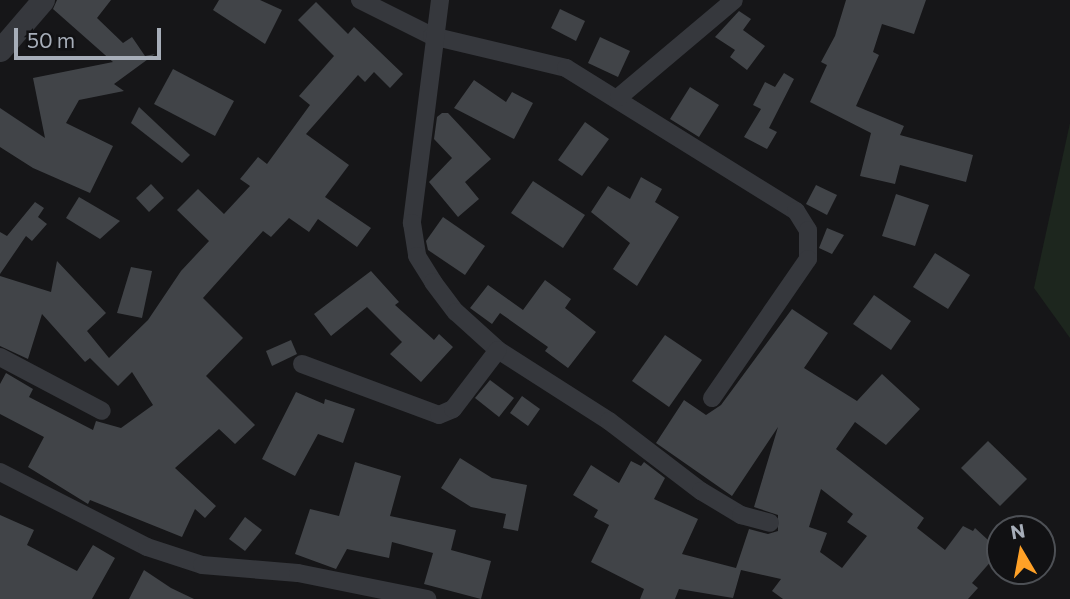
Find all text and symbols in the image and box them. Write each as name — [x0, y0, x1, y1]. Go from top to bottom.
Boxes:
scale bar — [18, 14, 164, 58]
text: 50 m — [27, 27, 75, 52]
north arrow — [986, 515, 1056, 585]
text: N — [1009, 518, 1027, 543]

